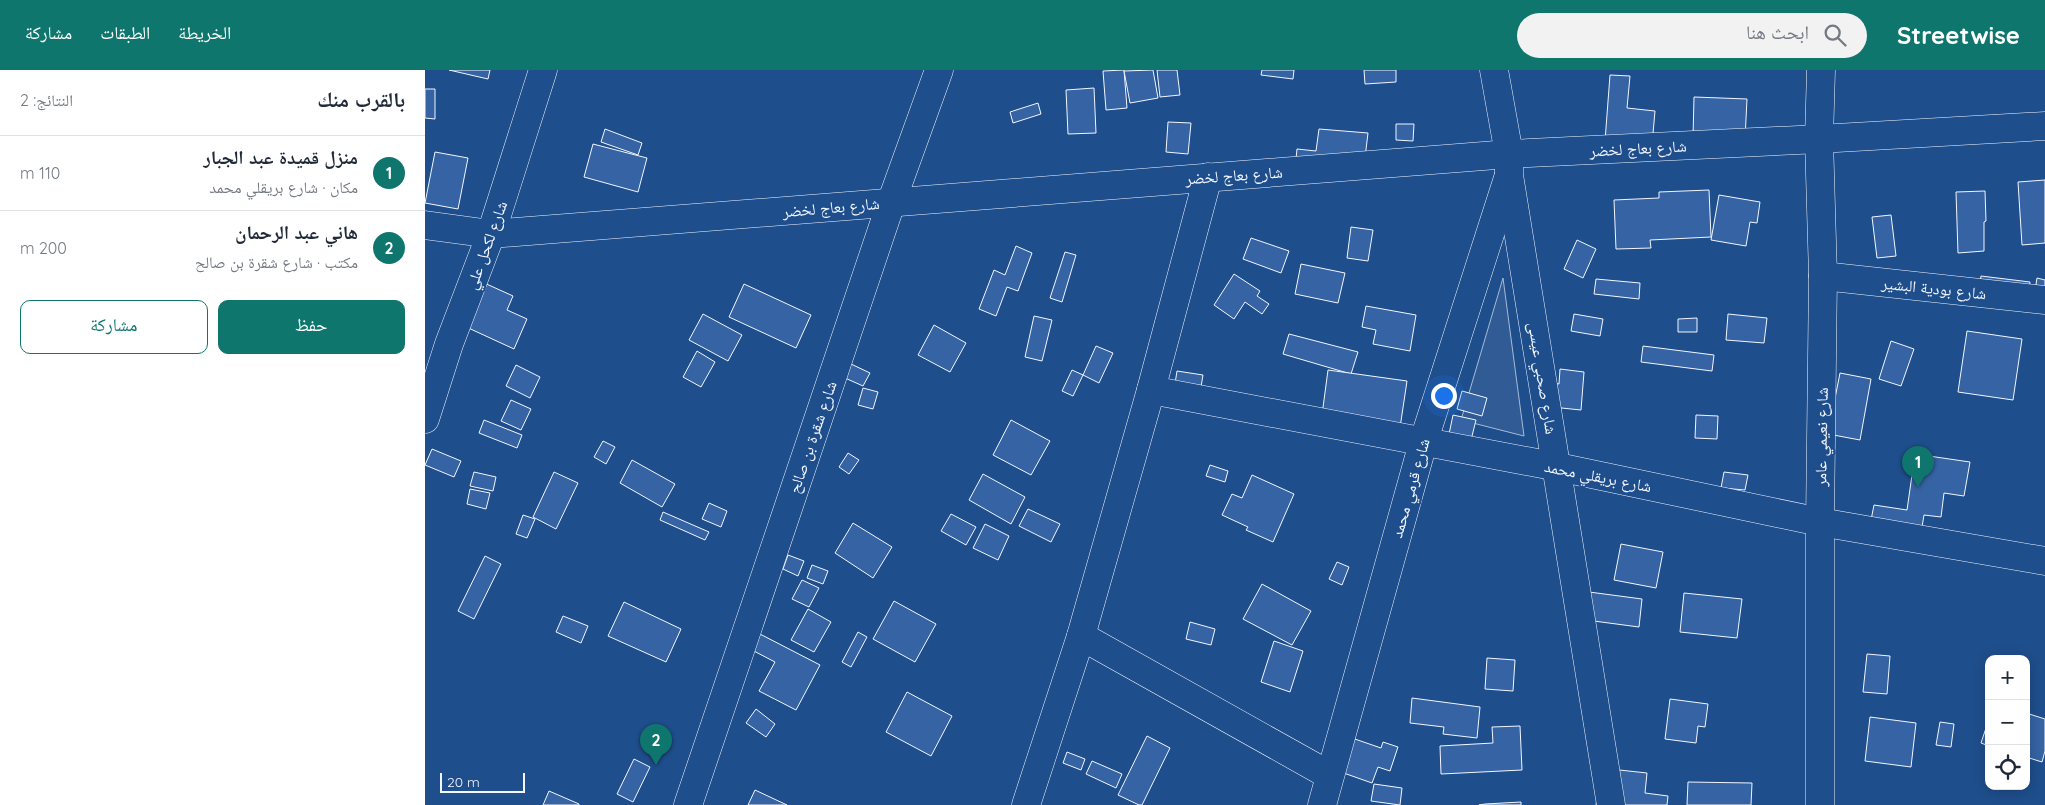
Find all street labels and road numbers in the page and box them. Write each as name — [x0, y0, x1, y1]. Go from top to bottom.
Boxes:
street label: شارع بعاج لخضر — [1588, 135, 1687, 162]
street label: شارع بعاج لخضر — [1184, 162, 1283, 189]
street label: شارع بعاج لخضر — [781, 193, 880, 222]
street label: شارع لكحل علي — [461, 198, 514, 293]
street label: شارع بودية البشير — [1880, 272, 1987, 304]
street label: شارع صحبي عيسى — [1521, 320, 1562, 436]
street label: شارع شقرة بن صالح — [783, 378, 842, 496]
street label: شارع نعيمي عامر — [1810, 387, 1835, 488]
street label: شارع قرمي محمد — [1386, 436, 1437, 541]
street label: شارع بريقلي محمد — [1542, 456, 1653, 499]

